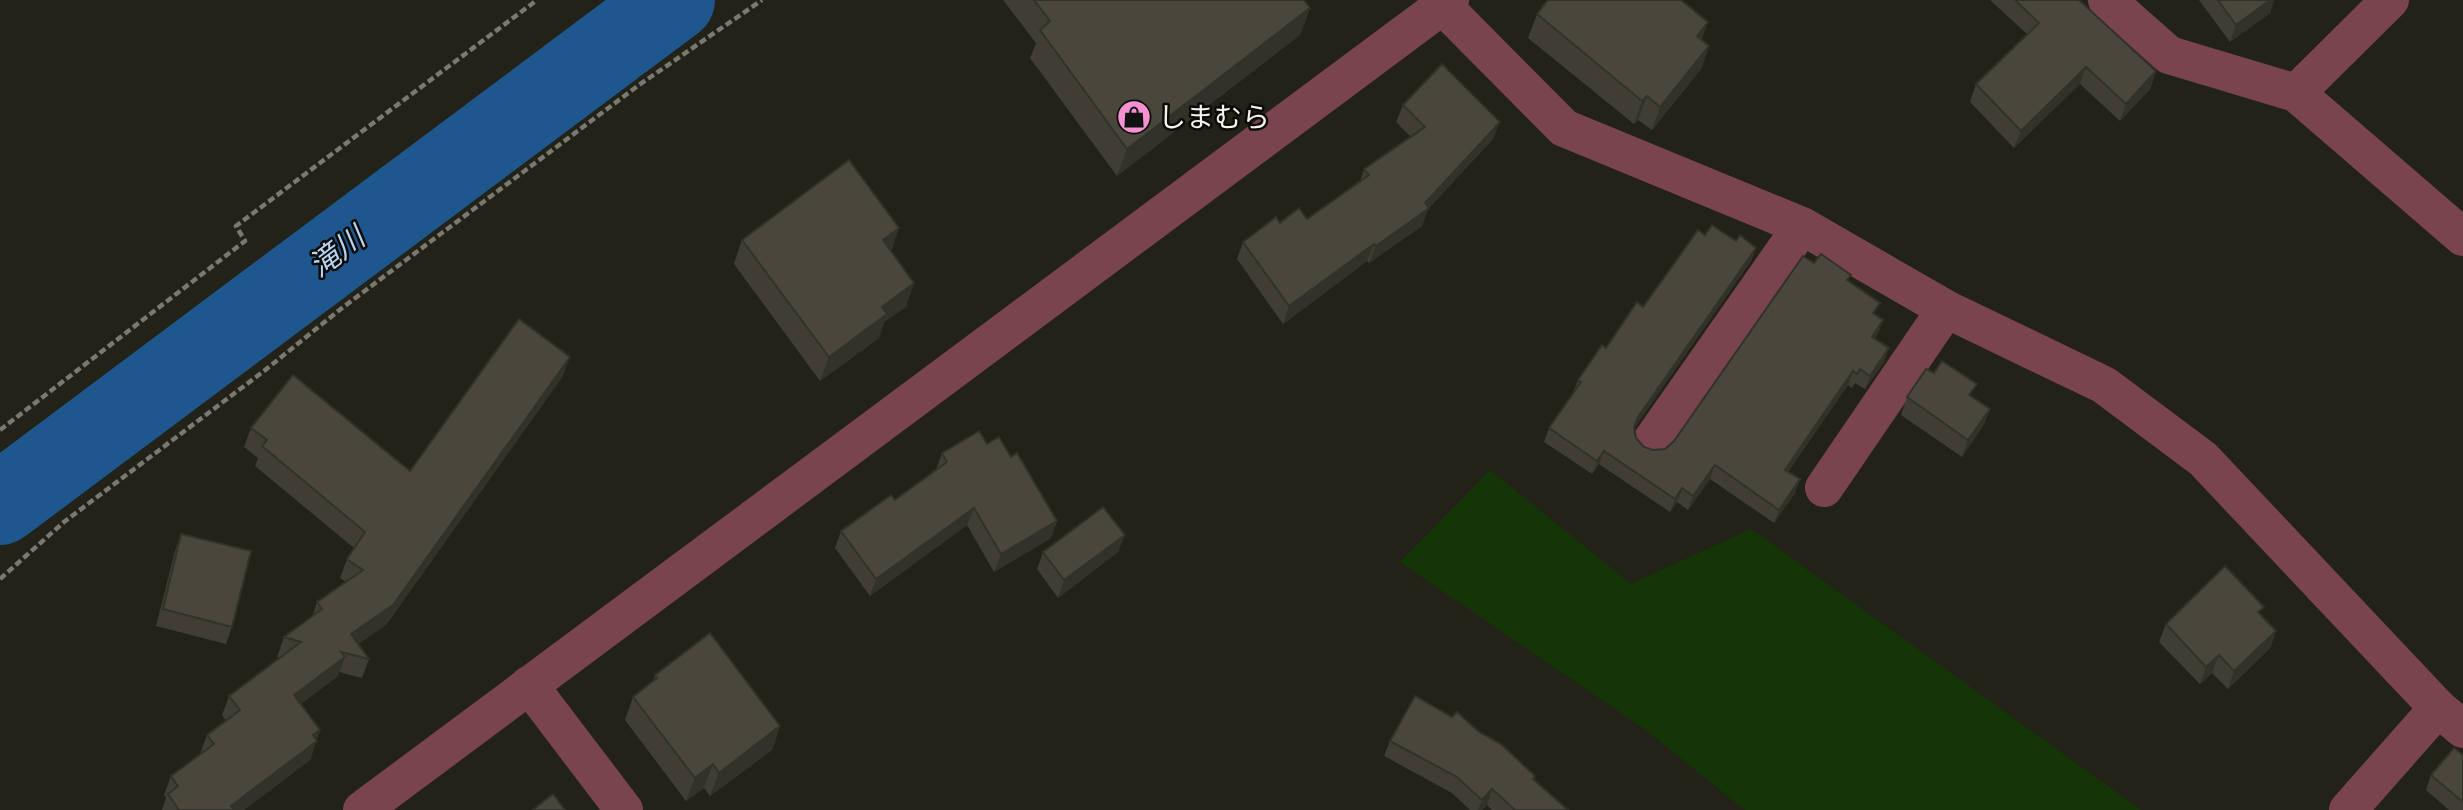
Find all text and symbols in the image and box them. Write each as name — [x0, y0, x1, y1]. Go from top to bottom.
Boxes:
place label: しまむら — [1158, 97, 1270, 138]
shop icon: しまむら — [1115, 98, 1153, 136]
water label: 滝川 — [300, 215, 376, 287]

